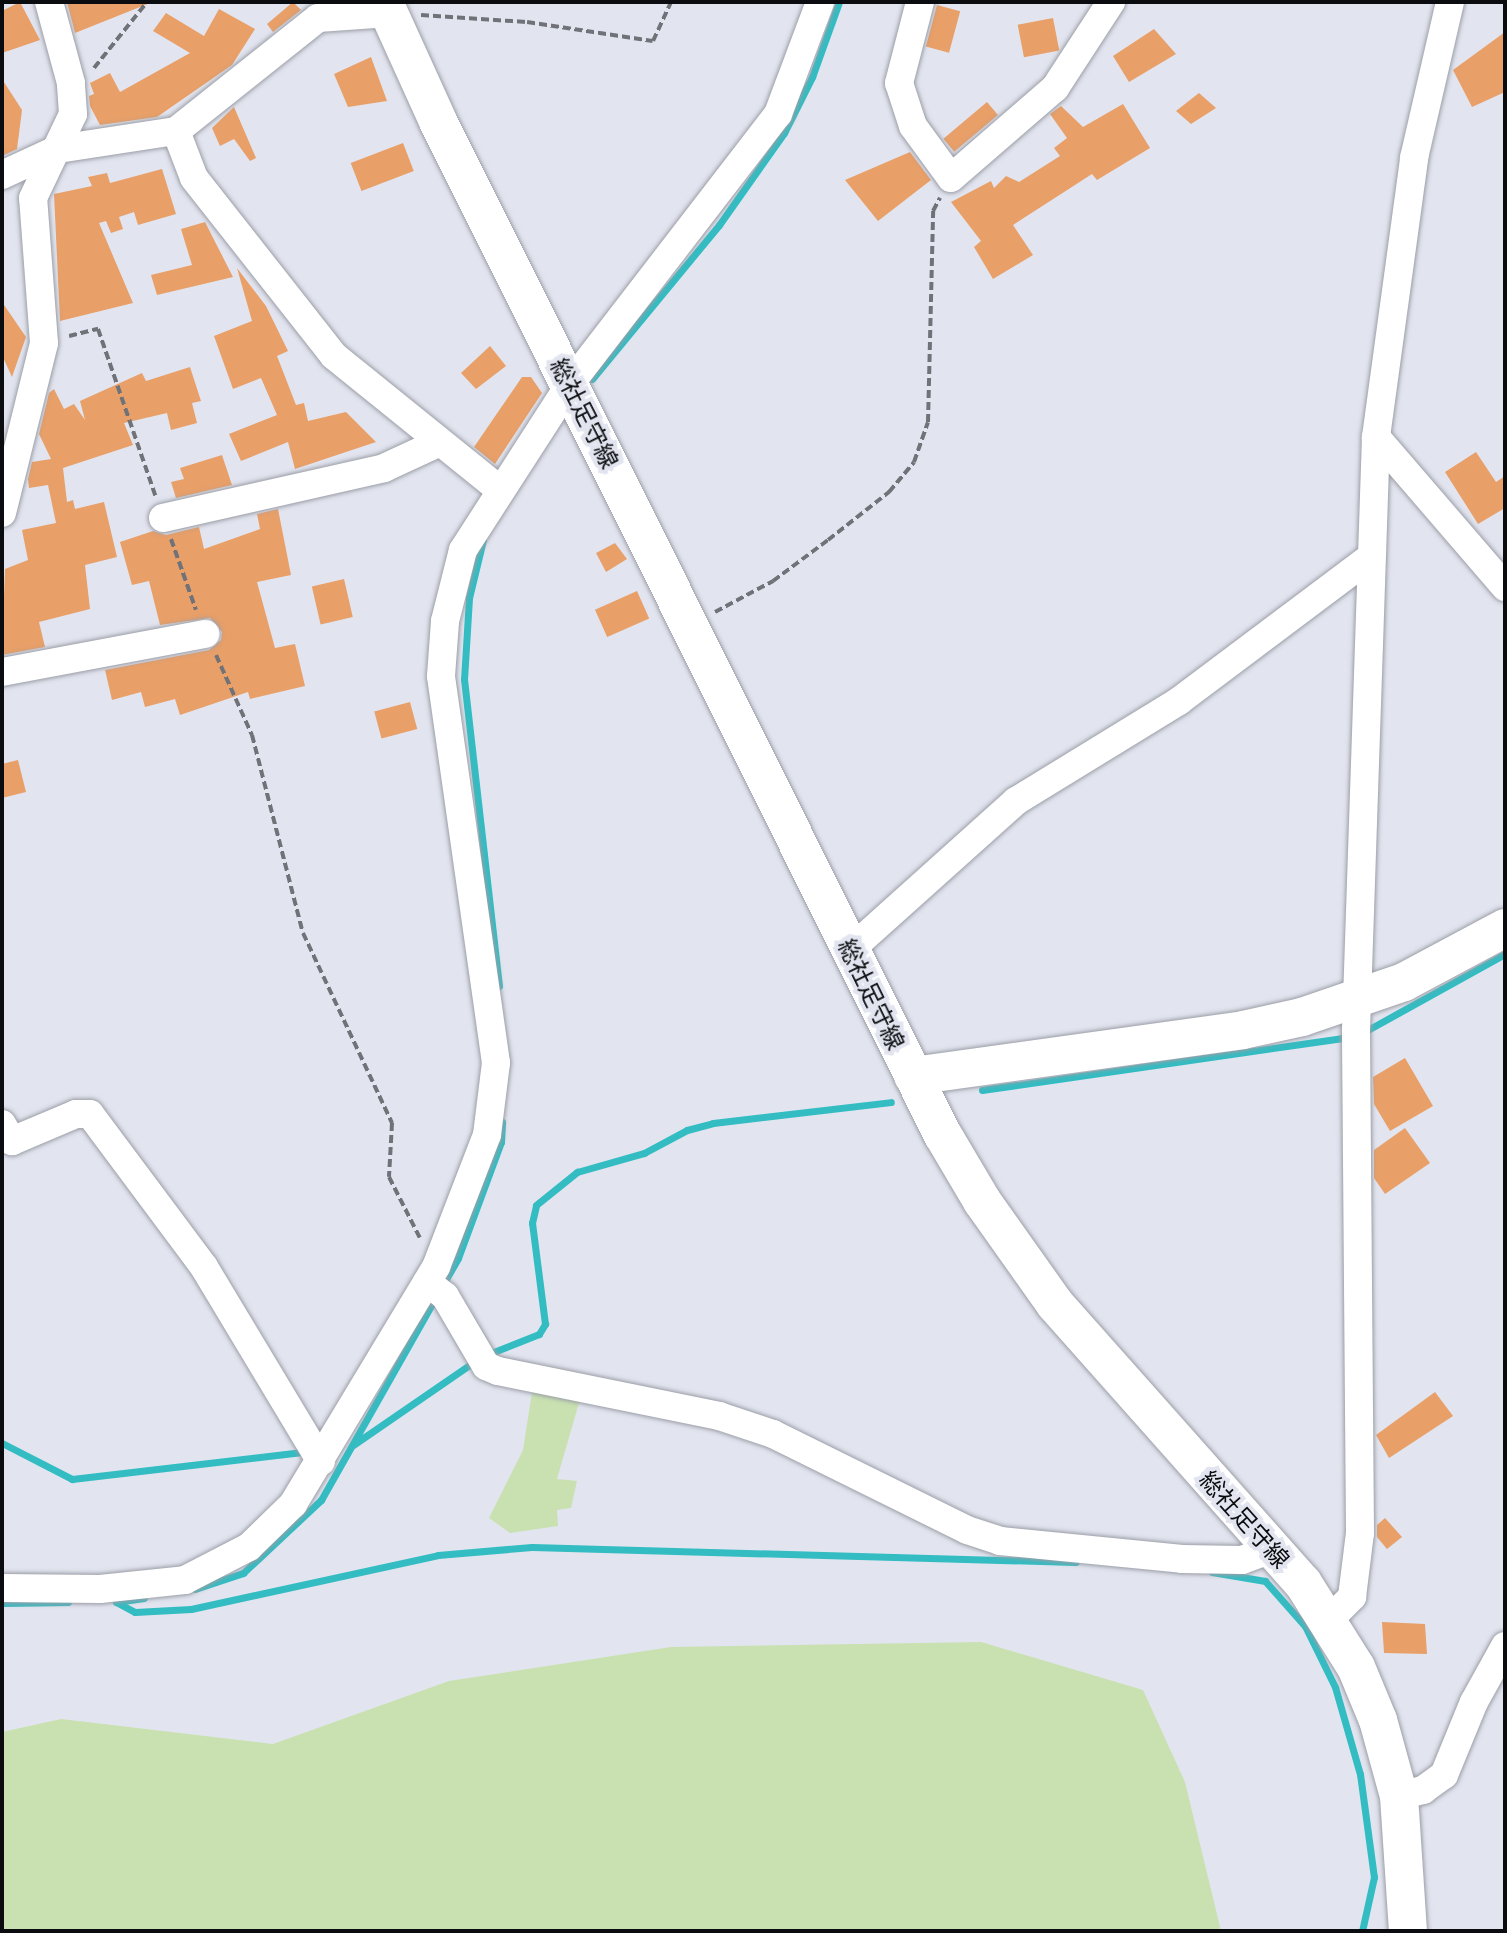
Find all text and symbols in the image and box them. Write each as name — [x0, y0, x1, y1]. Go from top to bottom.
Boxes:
street label: 総社足守線 — [545, 353, 625, 473]
street label: 総社足守線 — [833, 934, 911, 1054]
street label: 総社足守線 — [1194, 1465, 1296, 1573]

